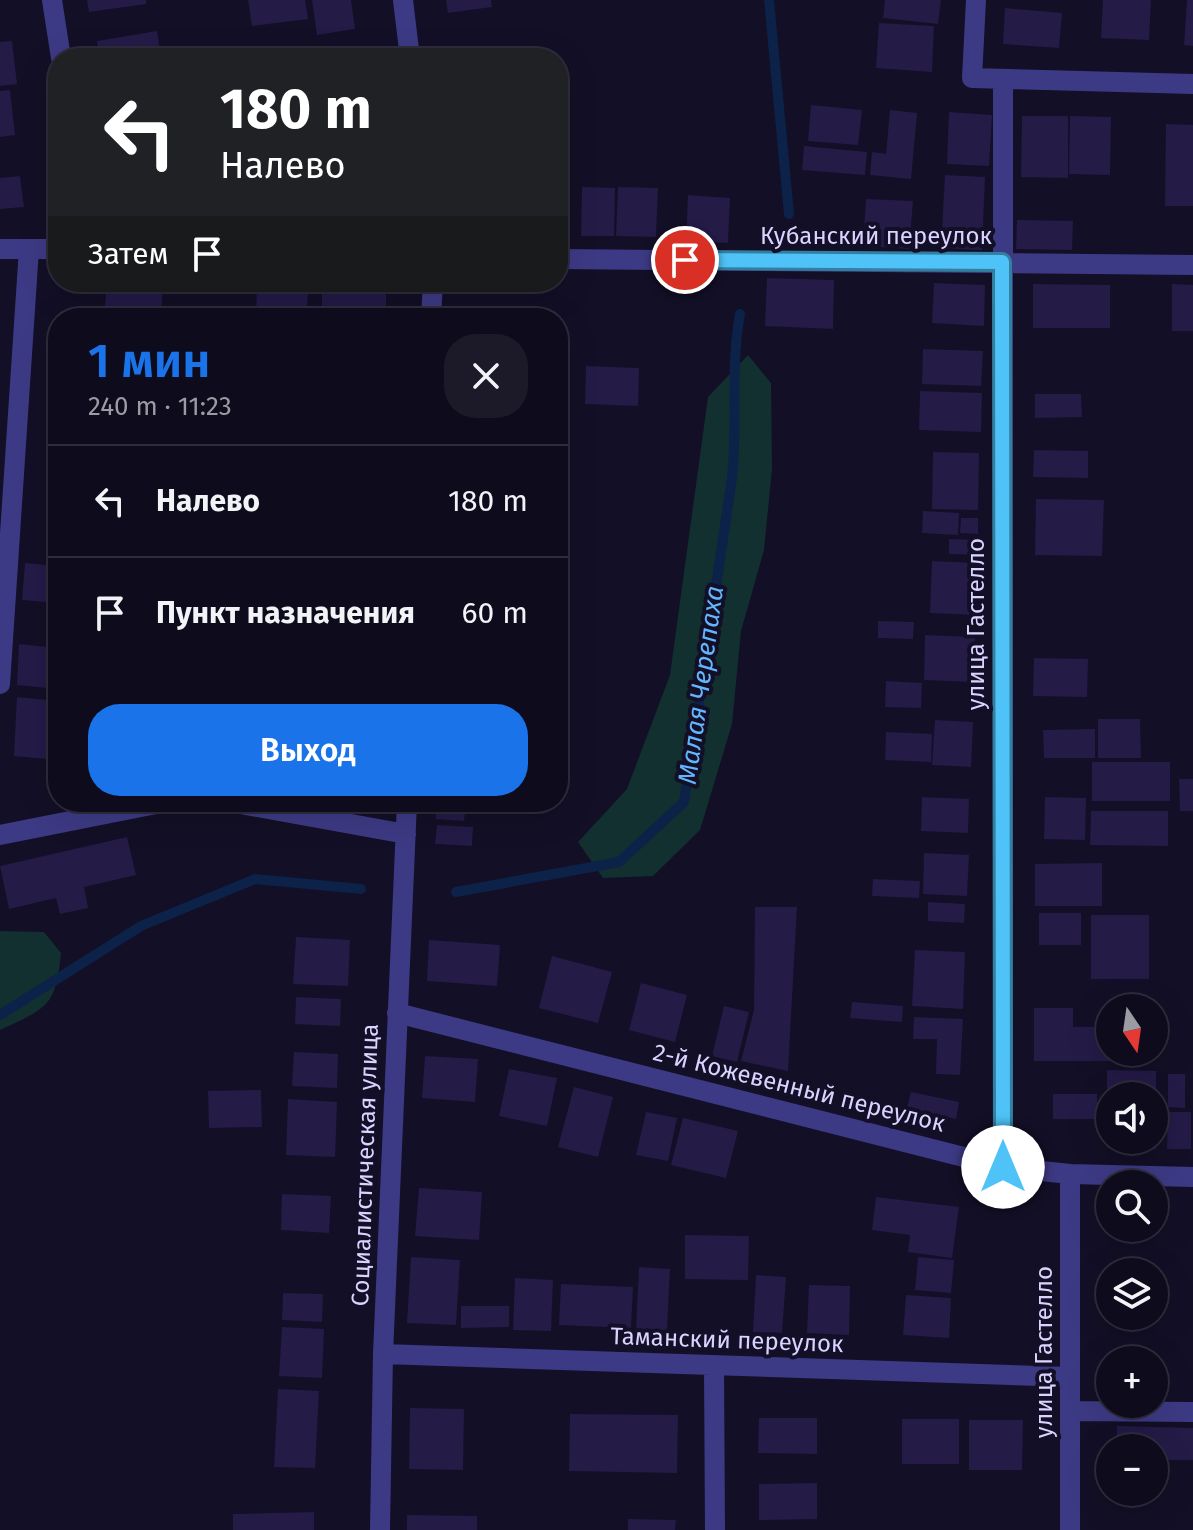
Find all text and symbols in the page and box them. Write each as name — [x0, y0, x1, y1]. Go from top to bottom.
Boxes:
text: 180 m — [220, 76, 372, 143]
icon: left — [88, 80, 192, 184]
text: Налево — [220, 144, 346, 188]
street label: Кубанский переулок — [760, 222, 993, 250]
pin — [651, 226, 719, 294]
icon: arrive — [185, 232, 229, 276]
text: Затем — [88, 236, 169, 272]
icon: arrive — [663, 238, 707, 282]
text: 1 мин — [88, 332, 211, 390]
button: close — [444, 334, 528, 418]
text: 240 m · 11:23 — [88, 391, 232, 422]
icon: left — [88, 479, 132, 523]
text: Налево — [156, 483, 260, 519]
text: 180 m — [448, 483, 528, 519]
street label: улица Гастелло — [962, 538, 990, 710]
water label: Малая Черепаха — [672, 584, 730, 786]
icon: arrive — [88, 591, 132, 635]
text: Пункт назначения — [156, 595, 415, 631]
text: 60 m — [462, 595, 528, 631]
button: Выход — [88, 704, 528, 796]
north arrow — [1096, 994, 1168, 1066]
map controls — [1096, 994, 1168, 1506]
street label: Социалистическая улица — [346, 1023, 384, 1307]
street label: 2-й Кожевенный переулок — [650, 1038, 948, 1138]
button: sound — [1096, 1082, 1168, 1154]
position arrow — [961, 1125, 1045, 1209]
button: search — [1096, 1170, 1168, 1242]
button: layers — [1096, 1258, 1168, 1330]
street label: улица Гастелло — [1030, 1266, 1058, 1438]
street label: Таманский переулок — [610, 1322, 844, 1358]
button: + — [1096, 1346, 1168, 1418]
button: − — [1096, 1434, 1168, 1506]

